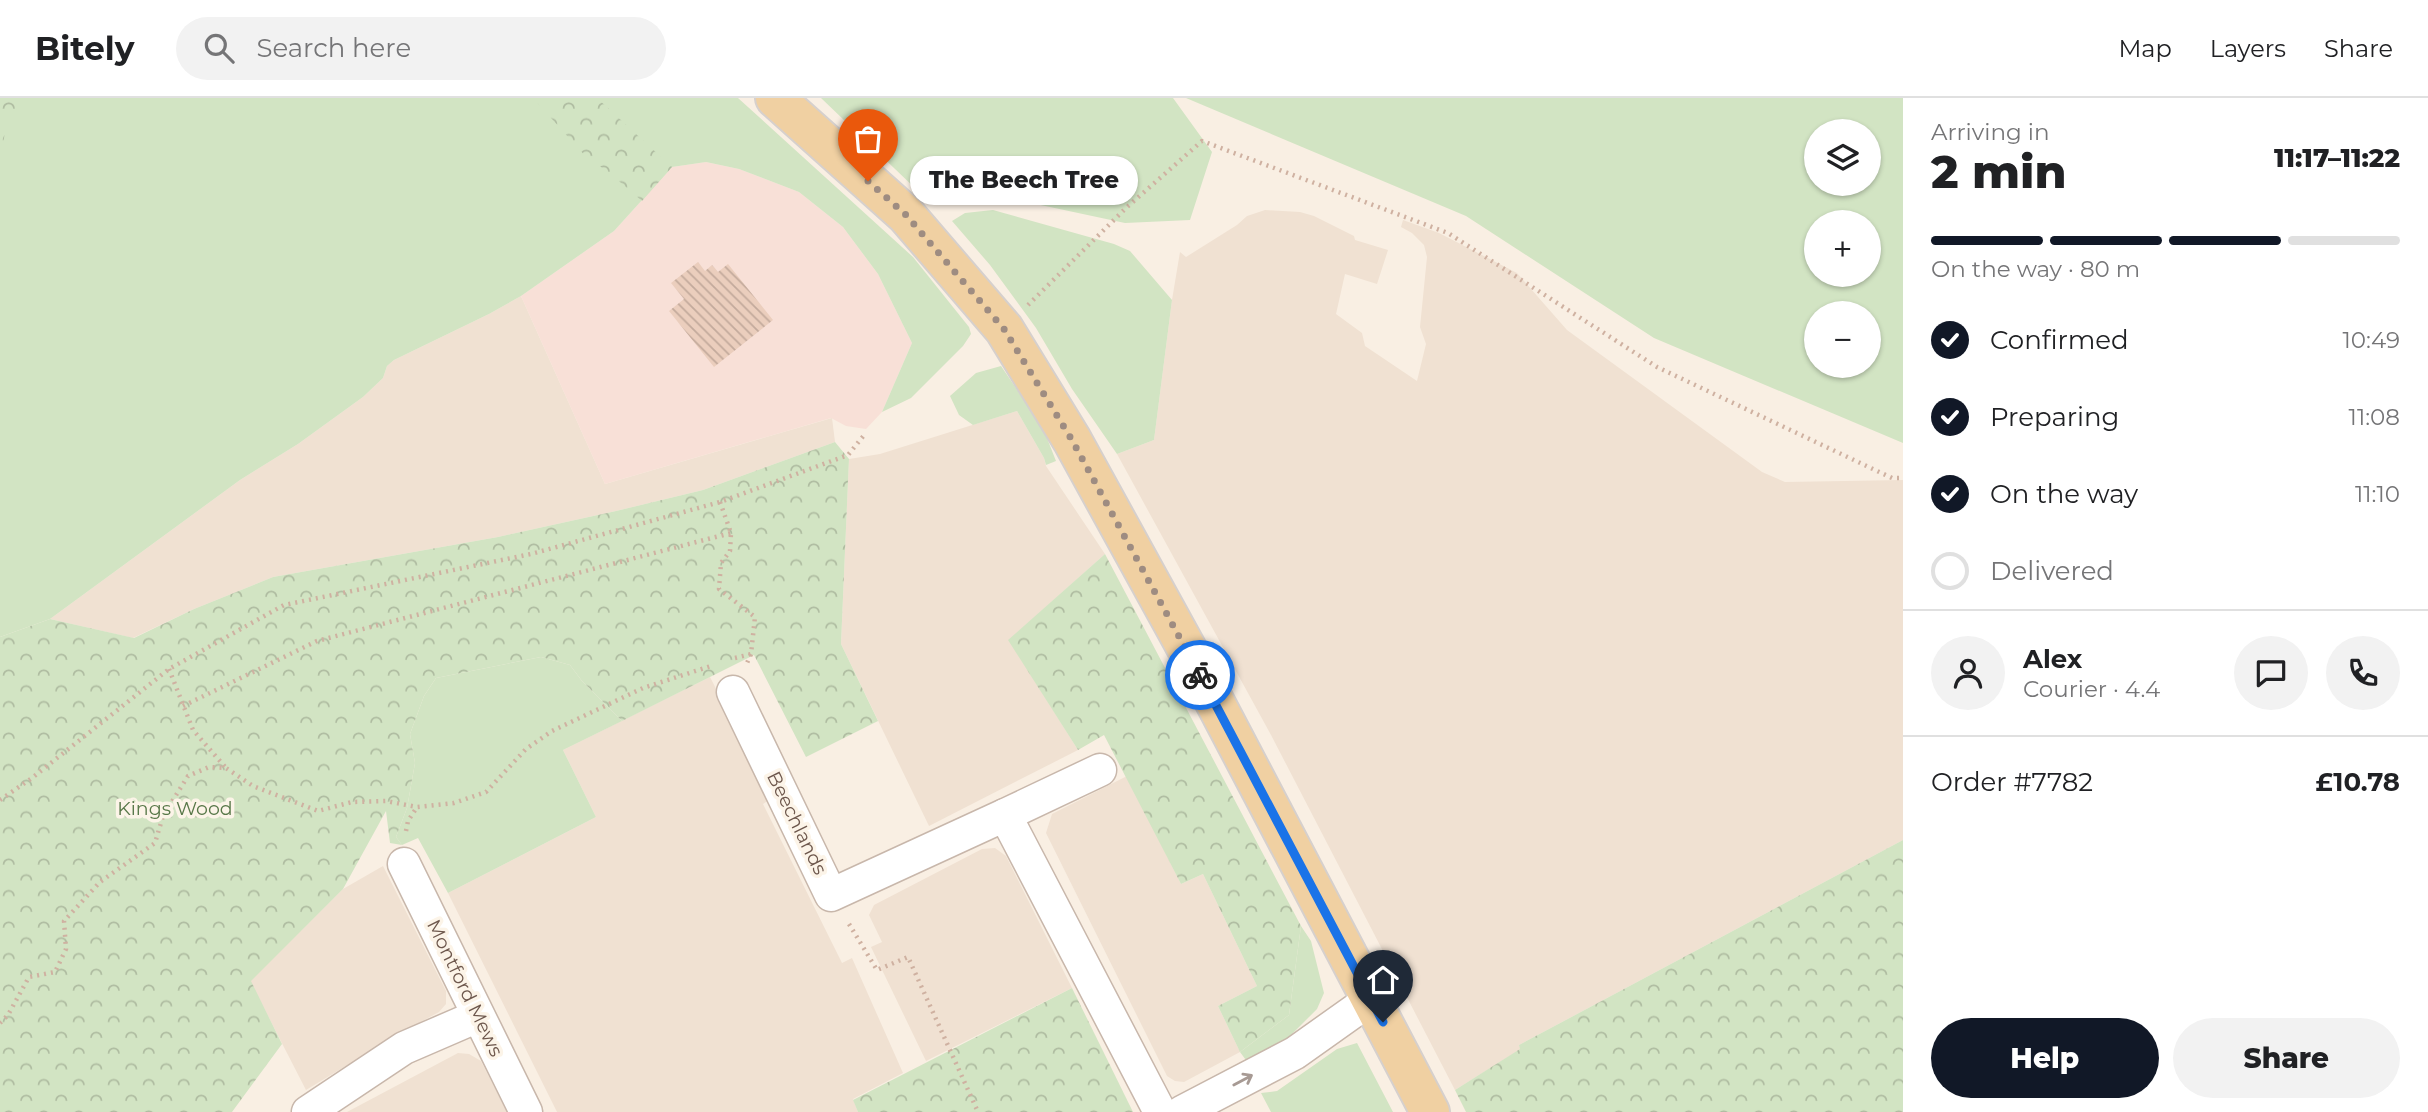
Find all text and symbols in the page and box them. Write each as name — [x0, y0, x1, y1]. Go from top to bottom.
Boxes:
search box — [176, 17, 666, 80]
text: Bitely — [35, 28, 134, 68]
icon: search — [200, 29, 238, 67]
text: Search here — [256, 32, 411, 64]
text: Map — [2118, 34, 2172, 63]
text: Layers — [2210, 34, 2286, 63]
text: Share — [2324, 34, 2393, 63]
pin — [838, 109, 898, 181]
text: Arriving in — [1931, 118, 2050, 146]
map controls — [1804, 119, 1881, 378]
button: layers — [1804, 119, 1881, 196]
icon: bag — [849, 120, 887, 158]
text: 11:17–11:22 — [2274, 142, 2400, 174]
text: 2 min — [1931, 143, 2066, 200]
callout: The Beech Tree — [910, 156, 1138, 206]
text: The Beech Tree — [929, 166, 1119, 194]
button: + — [1804, 210, 1881, 287]
text: On the way · 80 m — [1931, 255, 2140, 283]
button: − — [1804, 301, 1881, 378]
icon: check — [1931, 321, 1969, 359]
text: Confirmed — [1990, 324, 2129, 356]
text: 10:49 — [2343, 326, 2400, 354]
icon: check — [1931, 398, 1969, 436]
text: Preparing — [1990, 401, 2119, 433]
text: 11:08 — [2349, 403, 2400, 431]
icon: check — [1931, 475, 1969, 513]
text: On the way — [1990, 478, 2138, 510]
text: 11:10 — [2355, 480, 2400, 508]
text: Delivered — [1990, 555, 2114, 587]
button: person — [1931, 636, 2005, 710]
button: chat — [2234, 636, 2308, 710]
button: phone — [2326, 636, 2400, 710]
courier — [1165, 640, 1235, 710]
text: Alex — [2023, 643, 2082, 675]
icon: bike — [1181, 656, 1219, 694]
text: Courier · 4.4 — [2023, 675, 2160, 703]
text: Order #7782 — [1931, 766, 2093, 798]
text: £10.78 — [2316, 766, 2400, 798]
street label: Beechlands — [762, 768, 832, 878]
park label: Kings Wood — [117, 797, 233, 820]
street label: Montford Mews — [422, 916, 508, 1060]
pin — [1353, 950, 1413, 1022]
icon: home — [1364, 961, 1402, 999]
button: Help — [1931, 1018, 2159, 1098]
button: Share — [2173, 1018, 2400, 1098]
one-way arrow — [1232, 1073, 1252, 1087]

